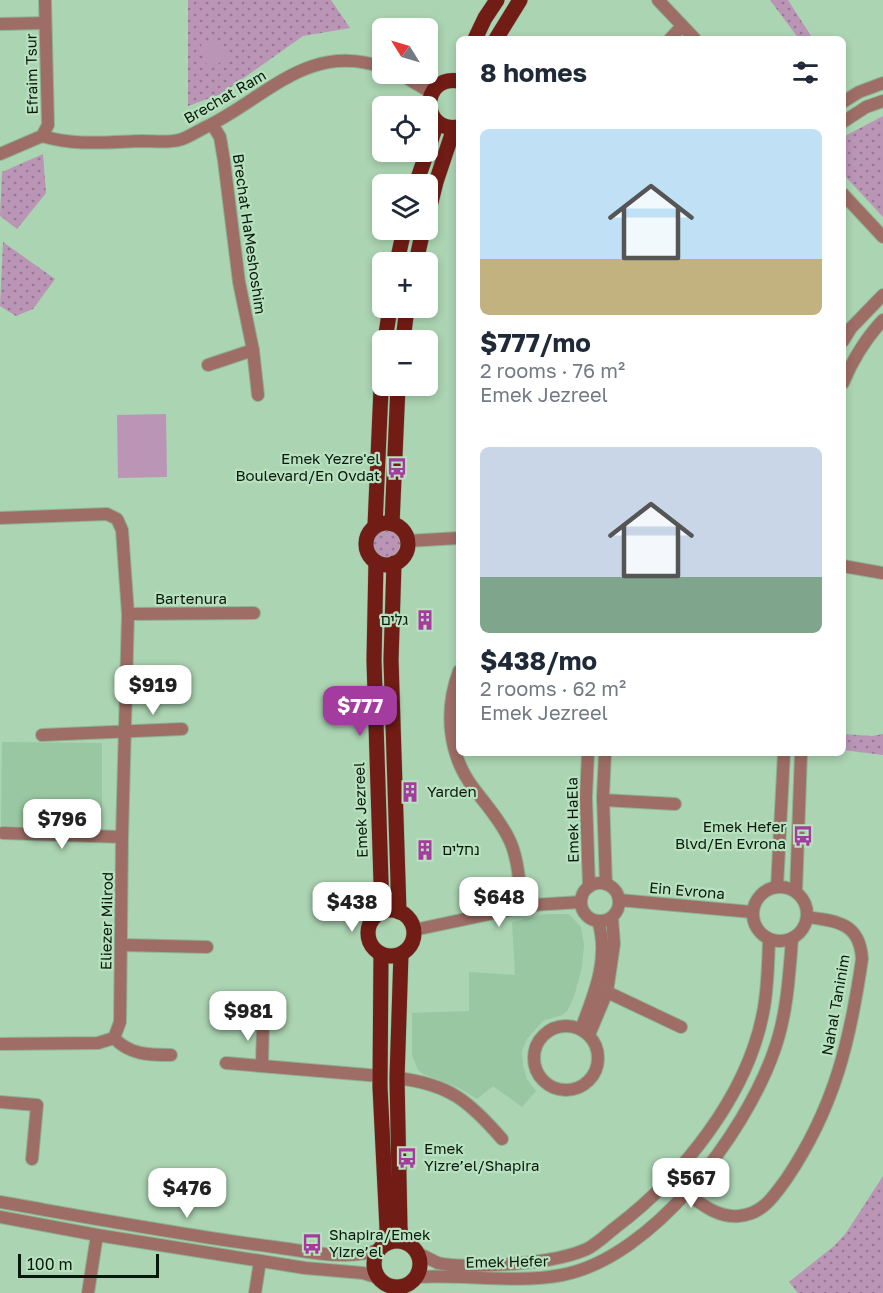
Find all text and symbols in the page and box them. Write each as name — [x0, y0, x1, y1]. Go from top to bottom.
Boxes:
north arrow — [372, 18, 438, 84]
map controls — [372, 18, 438, 396]
street label: Efraim Tsur — [21, 33, 41, 115]
icon: filters — [789, 56, 822, 89]
text: 8 homes — [480, 57, 587, 88]
street label: Brechat Ram — [180, 65, 269, 127]
button: locate — [372, 96, 438, 162]
street label: Brechat HaMeshoshim — [230, 152, 270, 315]
icon: home — [597, 168, 705, 276]
button: layers — [372, 174, 438, 240]
button: + — [372, 252, 438, 318]
text: $777/mo — [480, 327, 591, 358]
button: − — [372, 330, 438, 396]
text: 2 rooms · 76 m² — [480, 358, 625, 382]
text: Emek Jezreel — [480, 382, 608, 406]
place label: Emek Yezre'el Boulevard/En Ovdat — [235, 449, 380, 484]
bus stop icon: Emek Yezre'el Boulevard/En Ovdat — [385, 456, 409, 480]
icon: home — [597, 486, 705, 594]
street label: Bartenura — [155, 589, 227, 607]
building icon: גלים — [413, 608, 437, 632]
place label: גלים — [381, 610, 408, 628]
text: $438/mo — [480, 645, 597, 676]
pin: $919 — [117, 665, 189, 716]
text: $919 — [128, 672, 178, 696]
text: 2 rooms · 62 m² — [480, 676, 626, 700]
pin: $777 — [324, 686, 396, 737]
text: $777 — [337, 693, 383, 717]
text: Emek Jezreel — [480, 700, 608, 724]
street label: Emek Jezreel — [349, 762, 371, 858]
street label: Emek HaEla — [562, 777, 582, 863]
building icon: Yarden — [398, 780, 422, 804]
place label: Yarden — [427, 782, 477, 800]
pin: $796 — [26, 799, 98, 850]
text: $796 — [37, 806, 87, 830]
place label: Emek Hefer Blvd/En Evrona — [675, 817, 786, 852]
bus stop icon: Emek Hefer Blvd/En Evrona — [791, 824, 815, 848]
building icon: נחלים — [413, 838, 437, 862]
place label: נחלים — [442, 840, 480, 858]
street label: Eliezer Milrod — [96, 872, 116, 970]
pin: $648 — [463, 877, 535, 928]
street label: Ein Evrona — [648, 878, 726, 902]
pin: $438 — [316, 882, 388, 933]
text: $648 — [473, 884, 525, 908]
text: $438 — [327, 889, 377, 913]
street label: Nahal Taninim — [817, 953, 853, 1057]
pin: $981 — [212, 991, 284, 1042]
text: $981 — [223, 998, 273, 1022]
place label: Emek Yizre’el/Shapira — [424, 1139, 539, 1174]
bus stop icon: Emek Yizre’el/Shapira — [395, 1146, 419, 1170]
pin: $567 — [655, 1158, 727, 1209]
text: $567 — [666, 1165, 716, 1189]
pin: $476 — [151, 1168, 223, 1219]
text: $476 — [162, 1175, 212, 1199]
place label: Shapira/Emek Yizre’el — [329, 1225, 431, 1260]
bus stop icon: Shapira/Emek Yizre’el — [300, 1232, 324, 1256]
scale bar — [18, 1251, 159, 1278]
street label: Emek Hefer — [465, 1251, 549, 1271]
text: 100 m — [27, 1254, 73, 1274]

